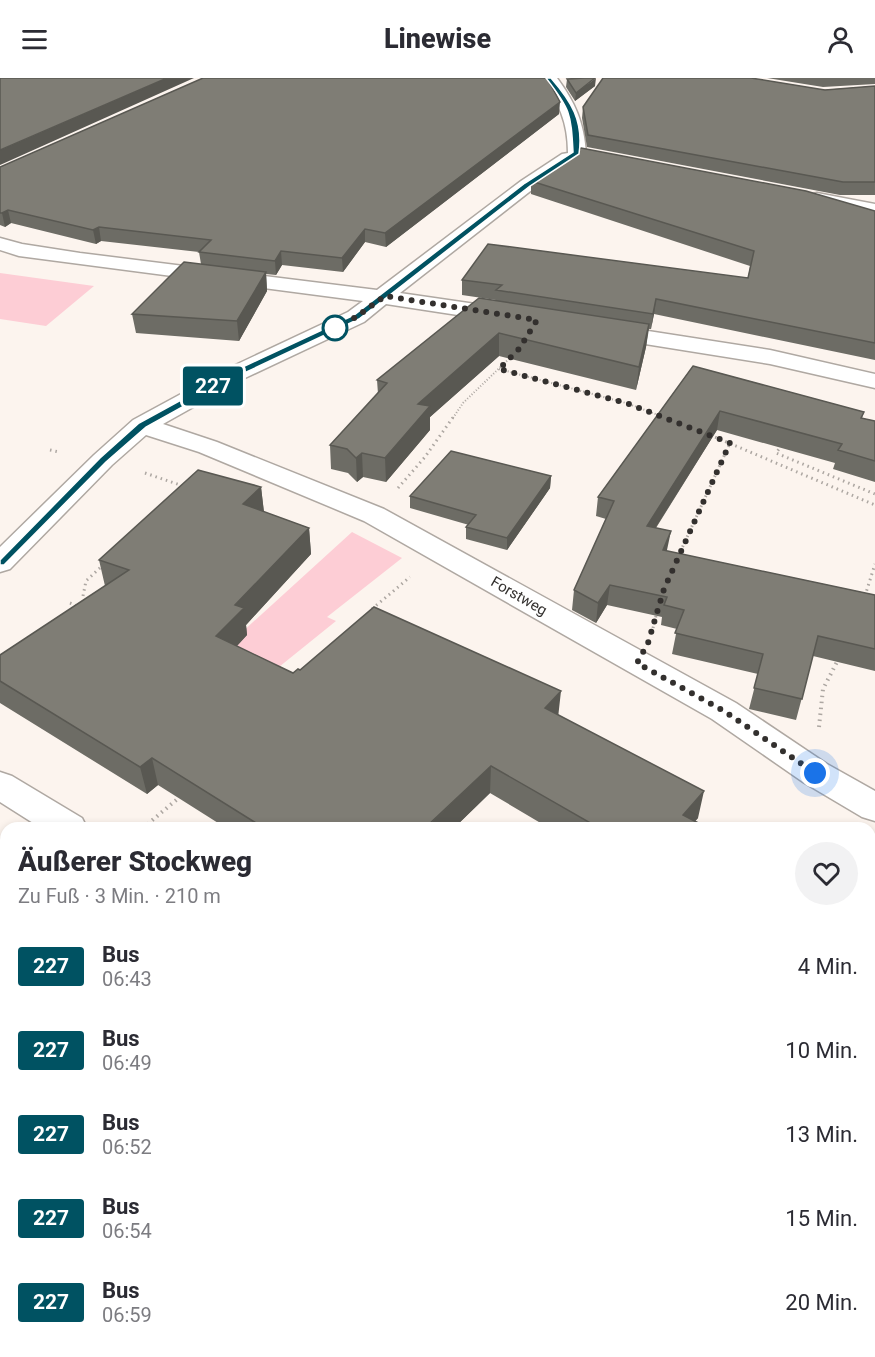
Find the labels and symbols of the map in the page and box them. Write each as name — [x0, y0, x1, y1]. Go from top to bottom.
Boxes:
unlabelled marker — [322, 315, 348, 341]
line badge: 227 — [178, 366, 248, 406]
street label: Forstweg — [488, 573, 550, 619]
your location — [800, 758, 830, 788]

